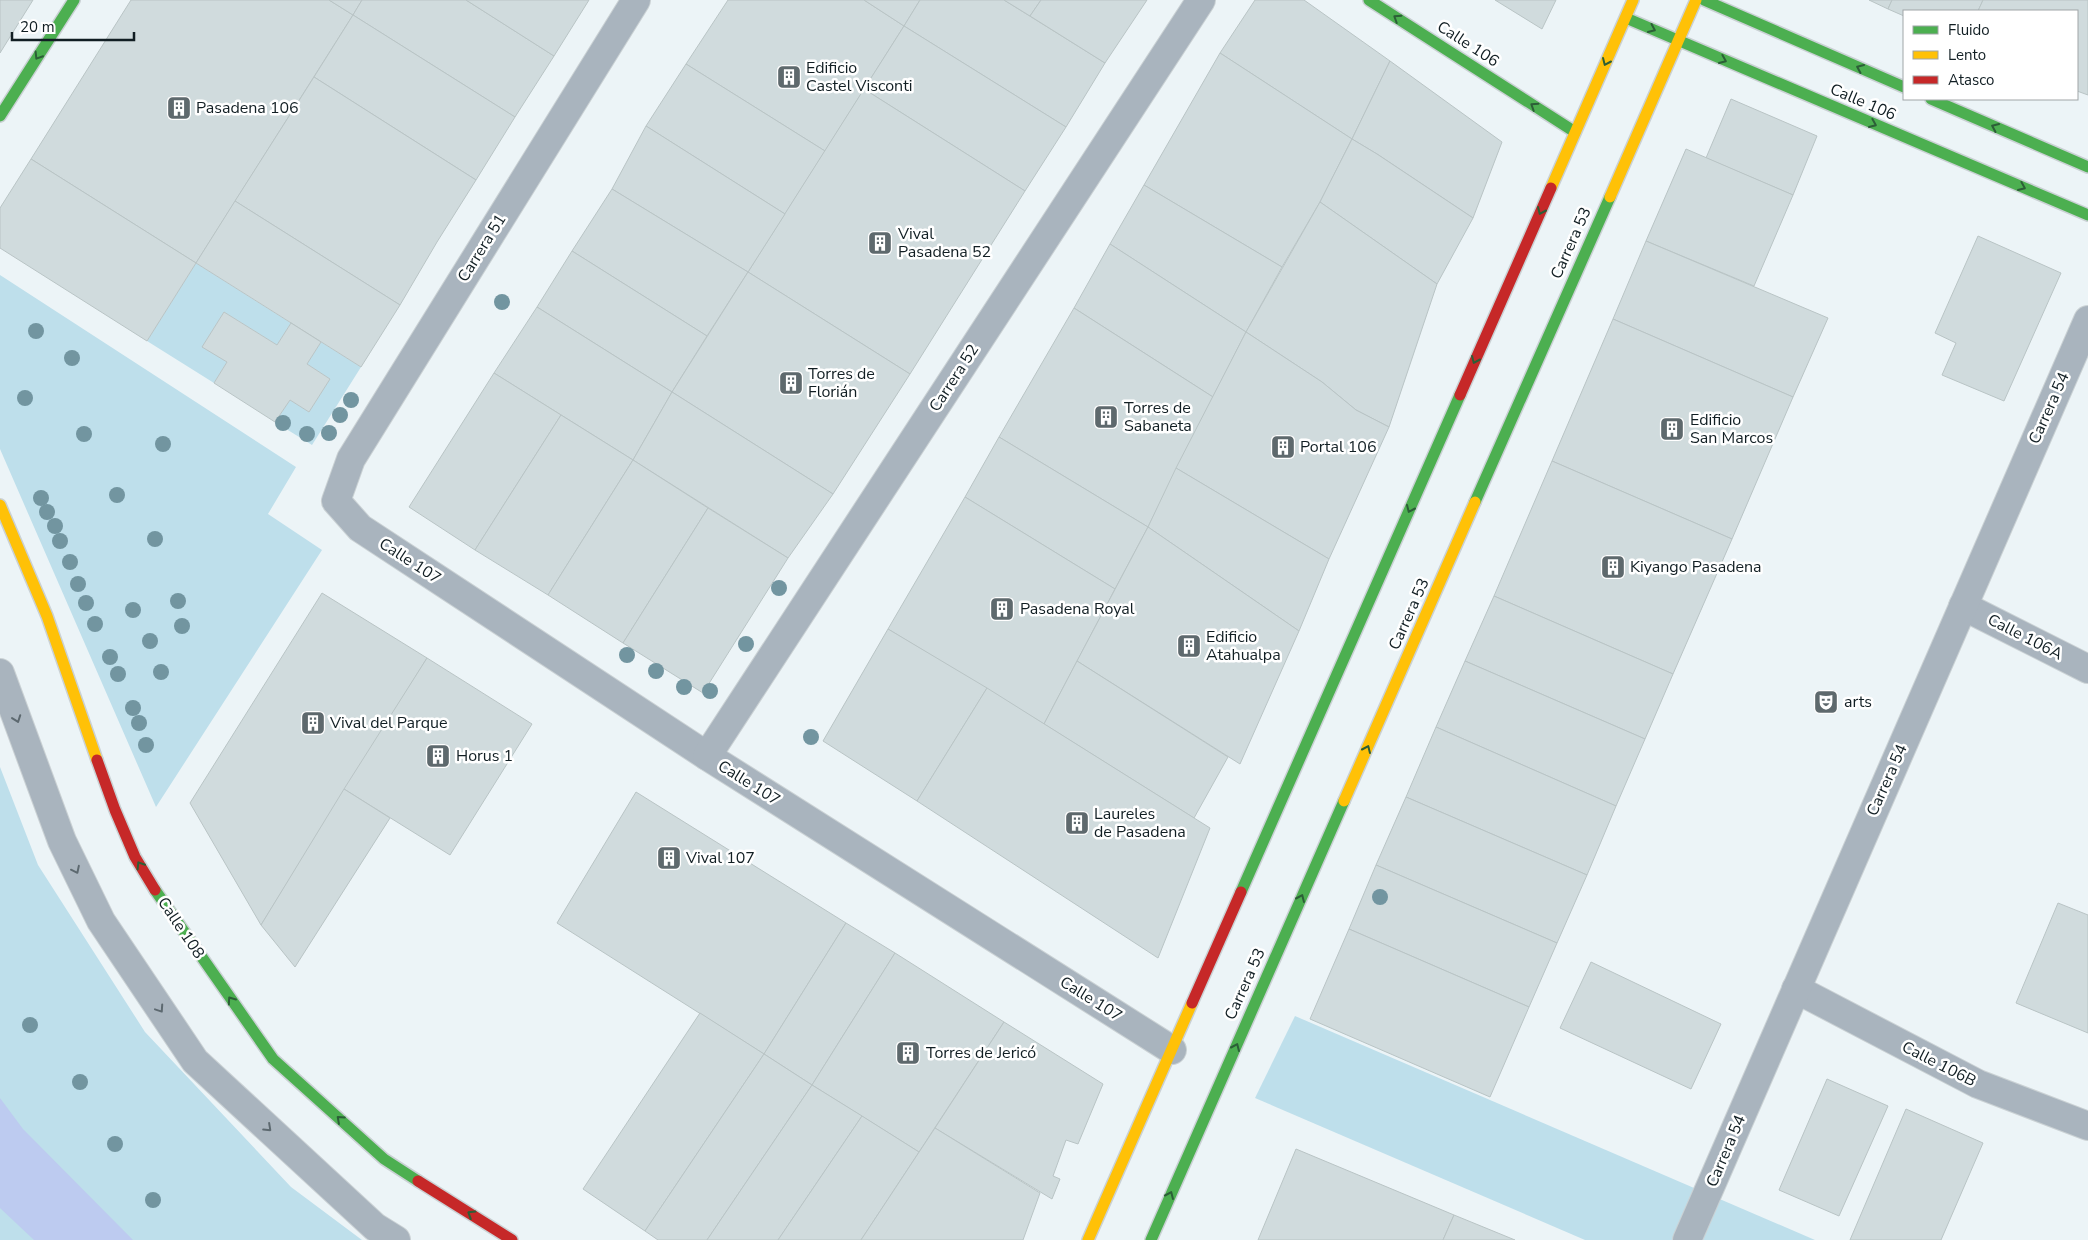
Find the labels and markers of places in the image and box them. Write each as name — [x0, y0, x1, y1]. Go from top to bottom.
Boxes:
place label: Edificio Castel Visconti — [806, 57, 912, 97]
building icon: Edificio Castel Visconti — [776, 64, 802, 90]
building icon: Pasadena 106 — [166, 95, 192, 121]
place label: Pasadena 106 — [196, 97, 299, 119]
place label: Vival Pasadena 52 — [897, 223, 991, 263]
building icon: Vival Pasadena 52 — [867, 230, 893, 256]
place label: Torres de Florián — [808, 363, 875, 403]
building icon: Torres de Florián — [778, 370, 804, 396]
place label: Torres de Sabaneta — [1124, 397, 1192, 437]
building icon: Torres de Sabaneta — [1093, 404, 1119, 430]
place label: Edificio San Marcos — [1690, 409, 1773, 449]
building icon: Edificio San Marcos — [1659, 416, 1685, 442]
building icon: Portal 106 — [1270, 434, 1296, 460]
place label: Portal 106 — [1300, 436, 1377, 458]
building icon: Kiyango Pasadena — [1600, 554, 1626, 580]
place label: Kiyango Pasadena — [1630, 556, 1762, 578]
building icon: Pasadena Royal — [989, 596, 1015, 622]
place label: Pasadena Royal — [1020, 598, 1135, 620]
place label: Edificio Atahualpa — [1206, 626, 1281, 666]
building icon: Edificio Atahualpa — [1176, 633, 1202, 659]
theatre icon: arts — [1813, 689, 1839, 715]
place label: arts — [1844, 691, 1872, 713]
building icon: Vival del Parque — [300, 710, 326, 736]
place label: Vival del Parque — [329, 712, 448, 734]
building icon: Horus 1 — [425, 743, 451, 769]
place label: Horus 1 — [456, 745, 513, 767]
place label: Laureles de Pasadena — [1094, 803, 1186, 843]
building icon: Laureles de Pasadena — [1064, 810, 1090, 836]
building icon: Vival 107 — [656, 845, 682, 871]
place label: Vival 107 — [685, 847, 755, 869]
building icon: Torres de Jericó — [895, 1040, 921, 1066]
place label: Torres de Jericó — [926, 1042, 1036, 1064]

